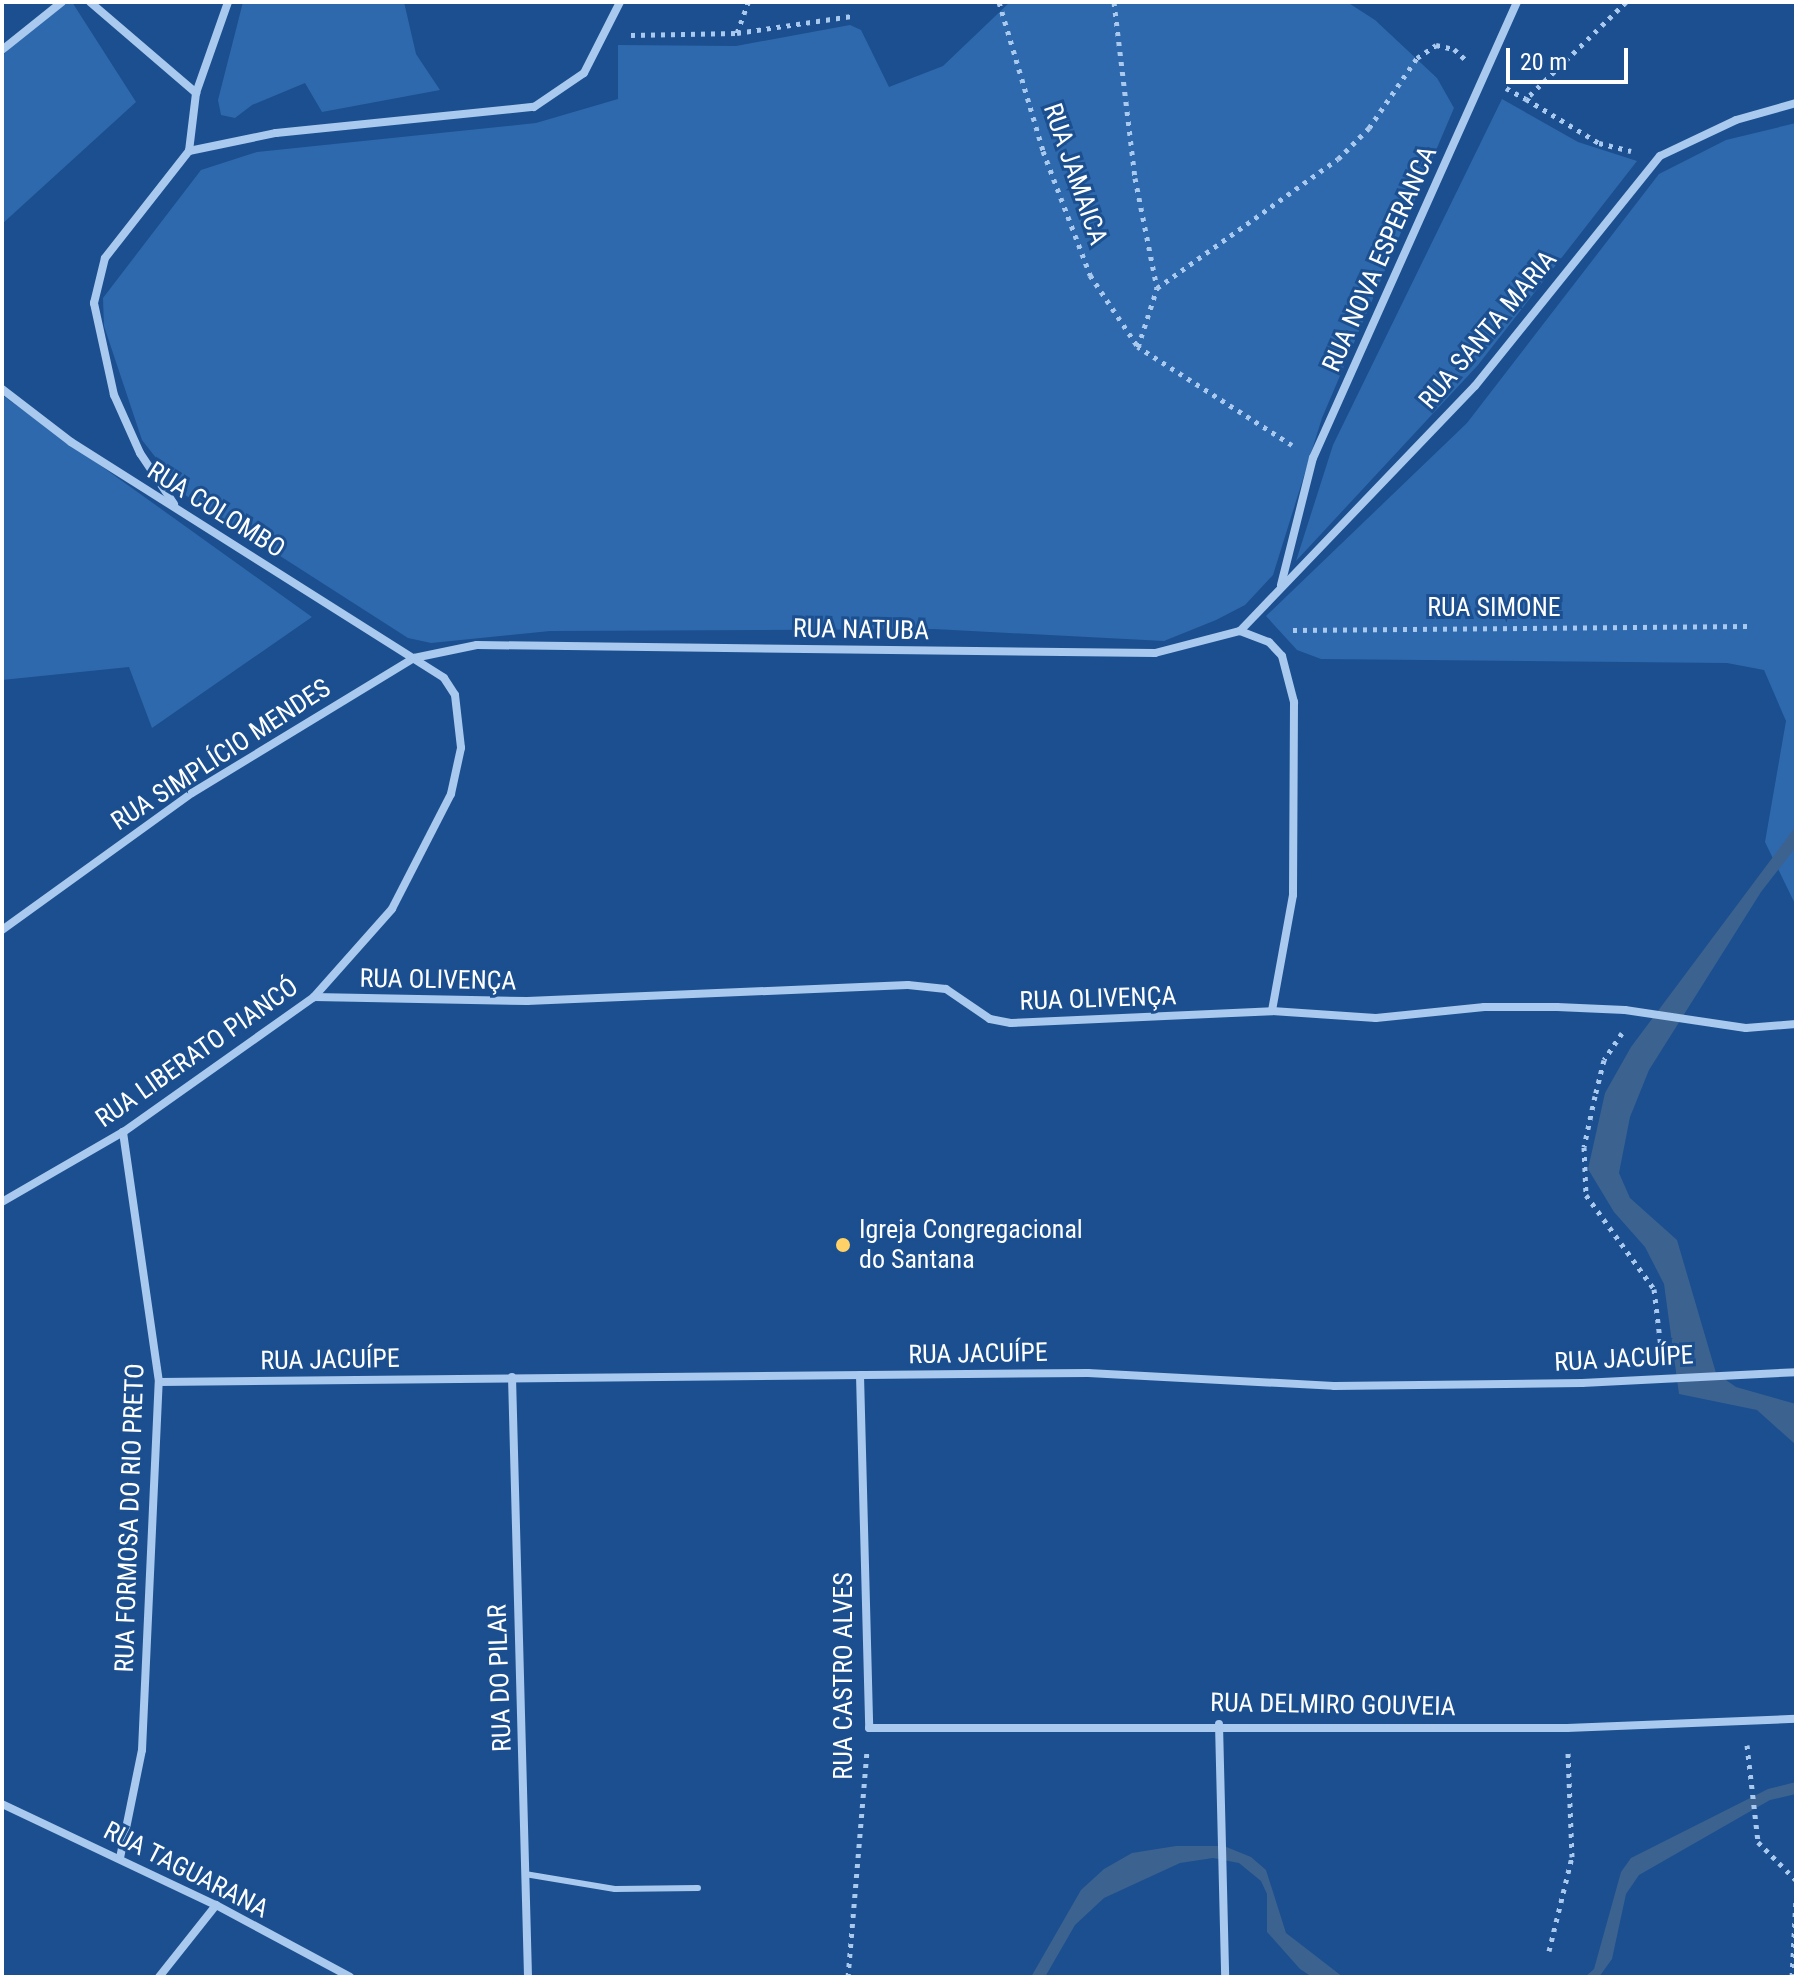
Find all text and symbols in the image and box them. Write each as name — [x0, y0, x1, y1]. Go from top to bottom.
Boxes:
scale bar — [1510, 32, 1632, 82]
text: 20 m — [1520, 48, 1567, 76]
street label: RUA JAMAICA — [1036, 99, 1114, 249]
street label: RUA NOVA ESPERANCA — [1316, 141, 1444, 377]
street label: RUA SANTA MARIA — [1413, 244, 1563, 416]
street label: RUA COLOMBO — [142, 455, 290, 565]
street label: RUA SIMONE — [1427, 592, 1561, 624]
street label: RUA NATUBA — [793, 613, 929, 647]
street label: RUA SIMPLÍCIO MENDES — [106, 673, 336, 837]
street label: RUA OLIVENÇA — [359, 963, 517, 997]
street label: RUA LIBERATO PIANCÓ — [90, 972, 304, 1134]
street label: RUA OLIVENÇA — [1019, 981, 1177, 1017]
place label: Igreja Congregacional do Santana — [859, 1214, 1083, 1276]
marker: Igreja Congregacional do Santana — [834, 1236, 852, 1254]
street label: RUA JACUÍPE — [908, 1337, 1048, 1371]
street label: RUA JACUÍPE — [1554, 1340, 1694, 1378]
street label: RUA JACUÍPE — [260, 1343, 400, 1377]
street label: RUA FORMOSA DO RIO PRETO — [109, 1363, 151, 1673]
street label: RUA CASTRO ALVES — [828, 1572, 860, 1780]
street label: RUA DO PILAR — [482, 1604, 518, 1752]
street label: RUA DELMIRO GOUVEIA — [1210, 1687, 1456, 1723]
street label: RUA TAGUARANA — [98, 1815, 274, 1925]

